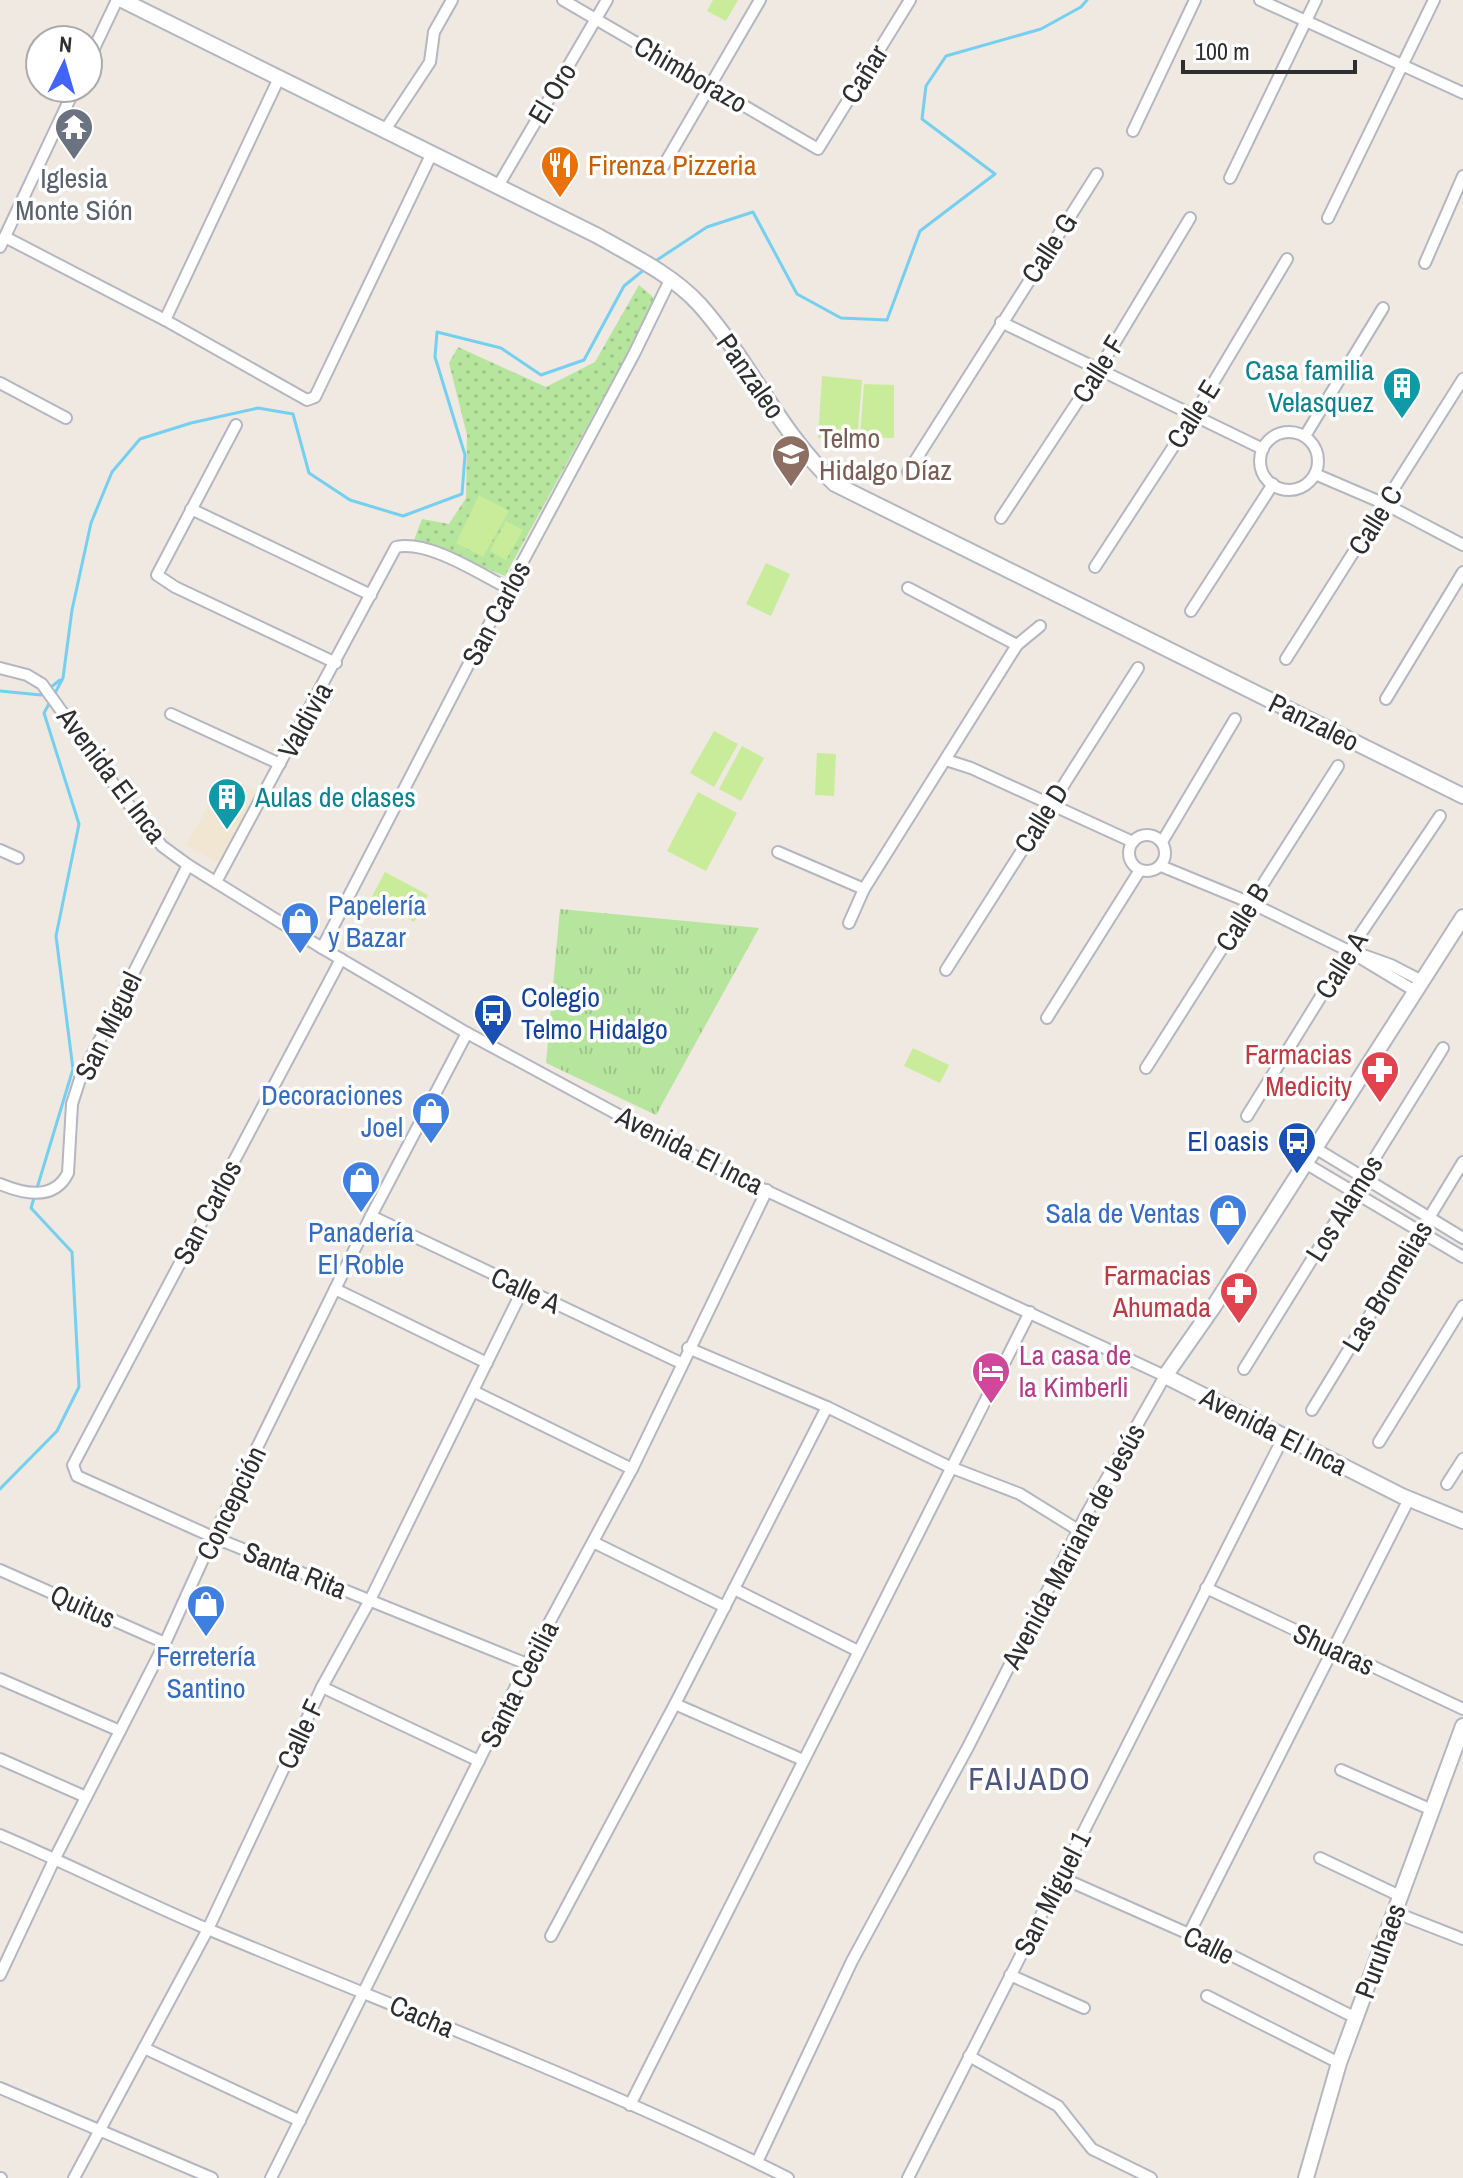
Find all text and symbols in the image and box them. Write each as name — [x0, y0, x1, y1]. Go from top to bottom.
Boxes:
north arrow — [24, 24, 104, 104]
scale bar — [1183, 24, 1355, 74]
street label: Chimborazo — [627, 26, 755, 122]
text: N — [58, 29, 74, 60]
text: 100 m — [1195, 35, 1250, 67]
street label: Cañar — [831, 37, 897, 111]
street label: El Oro — [519, 55, 585, 131]
temple icon: Iglesia Monte Sión — [53, 106, 95, 161]
restaurant icon: Firenza Pizzeria — [539, 144, 581, 199]
place label: Firenza Pizzeria — [588, 146, 757, 184]
place label: Iglesia Monte Sión — [15, 159, 133, 229]
street label: Calle G — [1012, 206, 1086, 290]
street label: Panzaleo — [708, 326, 794, 426]
street label: Calle F — [1063, 328, 1133, 410]
place label: Casa familia Velasquez — [1245, 351, 1374, 421]
building icon: Casa familia Velasquez — [1381, 365, 1423, 420]
street label: Calle E — [1157, 373, 1229, 455]
place label: Telmo Hidalgo Díaz — [819, 419, 952, 489]
school or university icon: Telmo Hidalgo Díaz — [770, 433, 812, 488]
street label: Calle C — [1339, 478, 1411, 562]
street label: San Carlos — [453, 554, 539, 672]
street label: Valdivia — [269, 675, 341, 765]
street label: Panzaleo — [1263, 684, 1365, 760]
street label: Avenida El Inca — [48, 699, 176, 851]
building icon: Aulas de clases — [206, 776, 248, 831]
street label: Calle D — [1005, 776, 1077, 860]
place label: Aulas de clases — [254, 778, 416, 816]
street label: Calle B — [1206, 876, 1278, 958]
place label: Papelería y Bazar — [328, 886, 427, 956]
shop icon: Papelería y Bazar — [279, 900, 321, 955]
street label: Calle A — [1306, 924, 1377, 1006]
street label: San Miguel — [65, 965, 151, 1087]
place label: Colegio Telmo Hidalgo — [521, 978, 668, 1048]
bus stop icon: Colegio Telmo Hidalgo — [472, 992, 514, 1047]
place label: Farmacias Medicity — [1245, 1035, 1353, 1105]
pharmacy icon: Farmacias Medicity — [1359, 1049, 1401, 1104]
place label: Decoraciones Joel — [261, 1076, 403, 1146]
shop icon: Decoraciones Joel — [410, 1090, 452, 1145]
street label: Avenida El Inca — [609, 1096, 770, 1203]
bus stop icon: El oasis — [1276, 1120, 1318, 1175]
place label: El oasis — [1187, 1122, 1269, 1160]
street label: Los Alamos — [1296, 1148, 1392, 1268]
street label: San Carlos — [164, 1153, 250, 1271]
shop icon: Panadería El Roble — [340, 1159, 382, 1214]
shop icon: Sala de Ventas — [1207, 1192, 1249, 1247]
place label: Sala de Ventas — [1046, 1194, 1200, 1232]
place label: Panadería El Roble — [308, 1213, 414, 1283]
street label: Las Bromelias — [1333, 1213, 1441, 1359]
place label: Farmacias Ahumada — [1104, 1256, 1211, 1326]
street label: Calle A — [485, 1257, 568, 1323]
pharmacy icon: Farmacias Ahumada — [1218, 1270, 1260, 1325]
place label: La casa de la Kimberli — [1019, 1336, 1131, 1406]
hotel icon: La casa de la Kimberli — [970, 1350, 1012, 1405]
street label: Avenida El Inca — [1193, 1377, 1354, 1484]
street label: Avenida Mariana de Jesús — [992, 1417, 1154, 1676]
street label: Concepción — [187, 1440, 275, 1566]
street label: Santa Rita — [238, 1532, 353, 1608]
street label: Quitus — [44, 1575, 122, 1637]
shop icon: Ferretería Santino — [185, 1583, 227, 1638]
street label: Santa Cecilia — [471, 1614, 567, 1754]
street label: Shuaras — [1287, 1614, 1381, 1684]
place label: Ferretería Santino — [156, 1637, 256, 1707]
street label: Calle F — [267, 1693, 333, 1775]
district label: FAIJADO — [968, 1757, 1092, 1800]
street label: San Miguel 1 — [1004, 1824, 1100, 1962]
street label: Puruhaes — [1345, 1898, 1415, 2004]
street label: Calle — [1177, 1916, 1241, 1974]
street label: Cacha — [384, 1986, 460, 2047]

